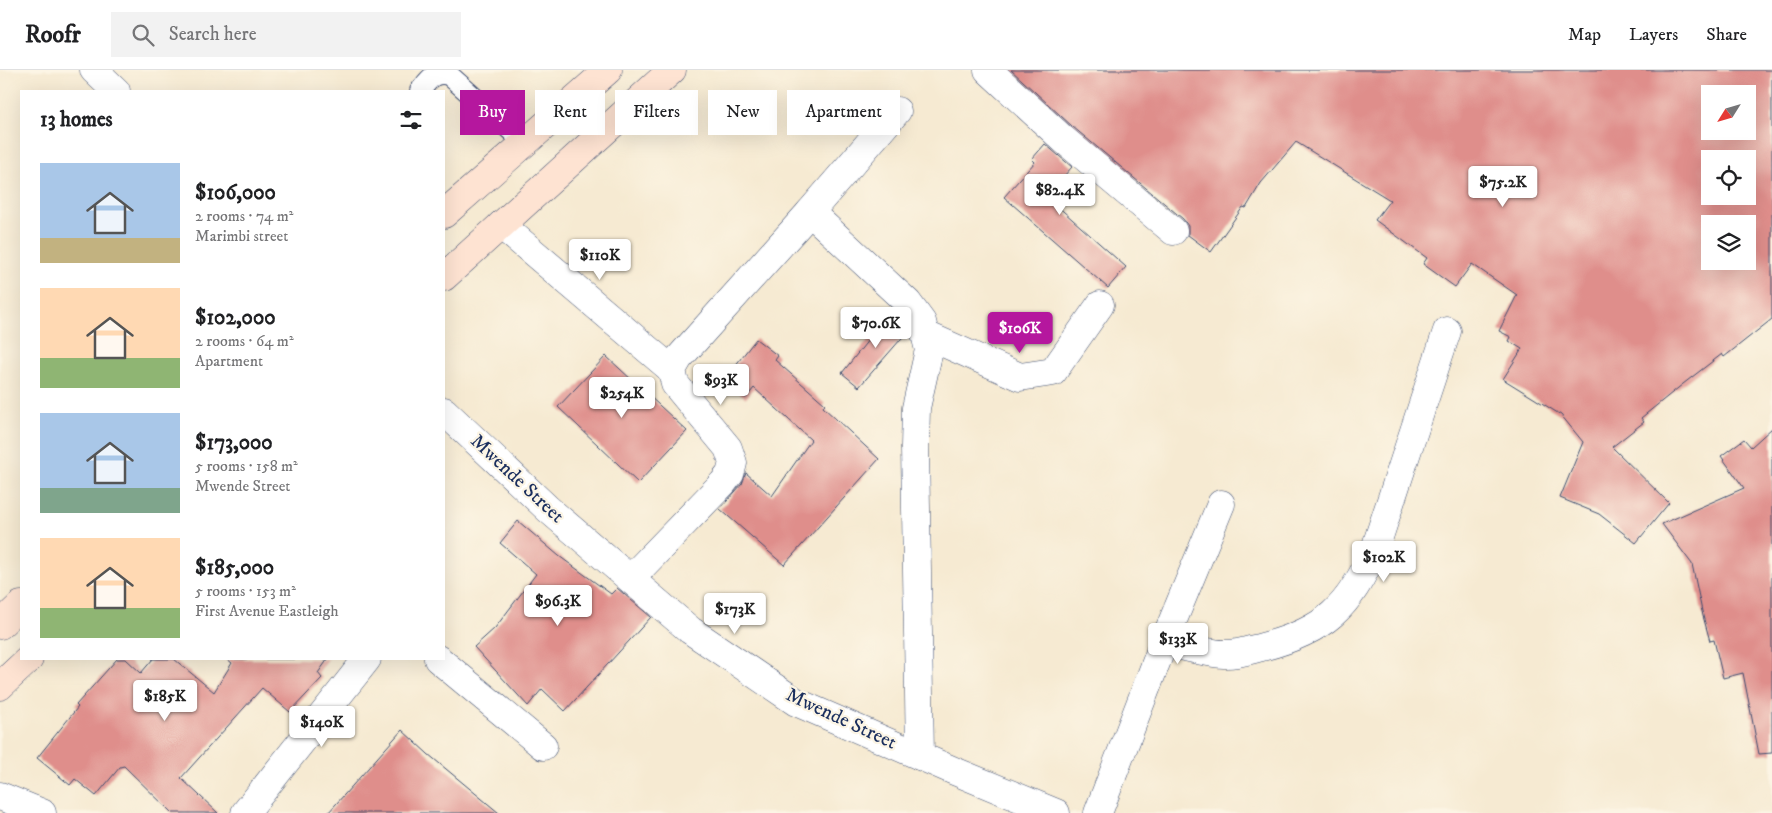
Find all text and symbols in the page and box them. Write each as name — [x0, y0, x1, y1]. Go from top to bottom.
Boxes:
search box — [111, 12, 461, 57]
text: Roofr — [25, 20, 81, 50]
icon: search — [129, 21, 157, 49]
text: Search here — [169, 23, 257, 46]
text: Map — [1568, 24, 1601, 46]
text: Layers — [1629, 24, 1678, 46]
text: Share — [1706, 24, 1747, 46]
north arrow — [1701, 85, 1756, 140]
map controls — [1701, 85, 1756, 270]
chip: Buy — [460, 90, 525, 135]
chip: Rent — [535, 90, 605, 135]
chip: Filters — [615, 90, 698, 135]
chip: New — [708, 90, 777, 135]
chip: Apartment — [787, 90, 900, 135]
icon: filters — [397, 106, 425, 134]
text: 13 homes — [40, 107, 113, 133]
button: locate — [1701, 150, 1756, 205]
pin: $75.2K — [1462, 166, 1544, 208]
text: $75.2K — [1479, 172, 1527, 192]
pin: $82.4K — [1019, 174, 1101, 216]
text: $106,000 — [195, 180, 276, 206]
text: $82.4K — [1035, 180, 1085, 200]
icon: home — [80, 183, 140, 243]
text: 2 rooms · 74 m² — [195, 206, 293, 226]
button: layers — [1701, 215, 1756, 270]
text: Marimbi street — [195, 226, 288, 246]
pin: $110K — [565, 238, 635, 281]
text: $110K — [580, 245, 620, 265]
text: $102,000 — [195, 305, 276, 331]
pin: $70.6K — [835, 306, 917, 349]
icon: home — [80, 308, 140, 368]
pin: $106K — [985, 312, 1055, 354]
text: $70.6K — [851, 313, 901, 333]
text: $106K — [999, 318, 1041, 338]
text: 2 rooms · 64 m² — [195, 331, 294, 351]
text: Apartment — [195, 351, 263, 371]
pin: $93K — [691, 364, 751, 406]
text: $93K — [704, 370, 738, 390]
pin: $254K — [587, 376, 657, 419]
text: $254K — [600, 383, 644, 403]
street label: Mwende Street — [465, 429, 569, 529]
text: $173,000 — [195, 430, 273, 456]
icon: home — [80, 433, 140, 493]
text: 5 rooms · 158 m² — [195, 456, 298, 476]
text: Mwende Street — [195, 476, 290, 496]
pin: $102K — [1349, 540, 1419, 583]
text: $102K — [1363, 547, 1405, 567]
text: $185,000 — [195, 555, 274, 581]
icon: home — [80, 558, 140, 618]
text: 5 rooms · 153 m² — [195, 581, 296, 601]
pin: $96.3K — [517, 584, 599, 627]
text: $96.3K — [535, 591, 581, 611]
pin: $173K — [700, 592, 770, 635]
text: $173K — [715, 599, 755, 619]
text: First Avenue Eastleigh — [195, 601, 339, 621]
pin: $133K — [1143, 622, 1213, 665]
text: $133K — [1159, 629, 1197, 649]
pin: $185K — [130, 680, 200, 722]
street label: Mwende Street — [782, 682, 900, 756]
text: $185K — [144, 686, 186, 706]
pin: $140K — [287, 706, 357, 748]
text: $140K — [300, 712, 344, 732]

